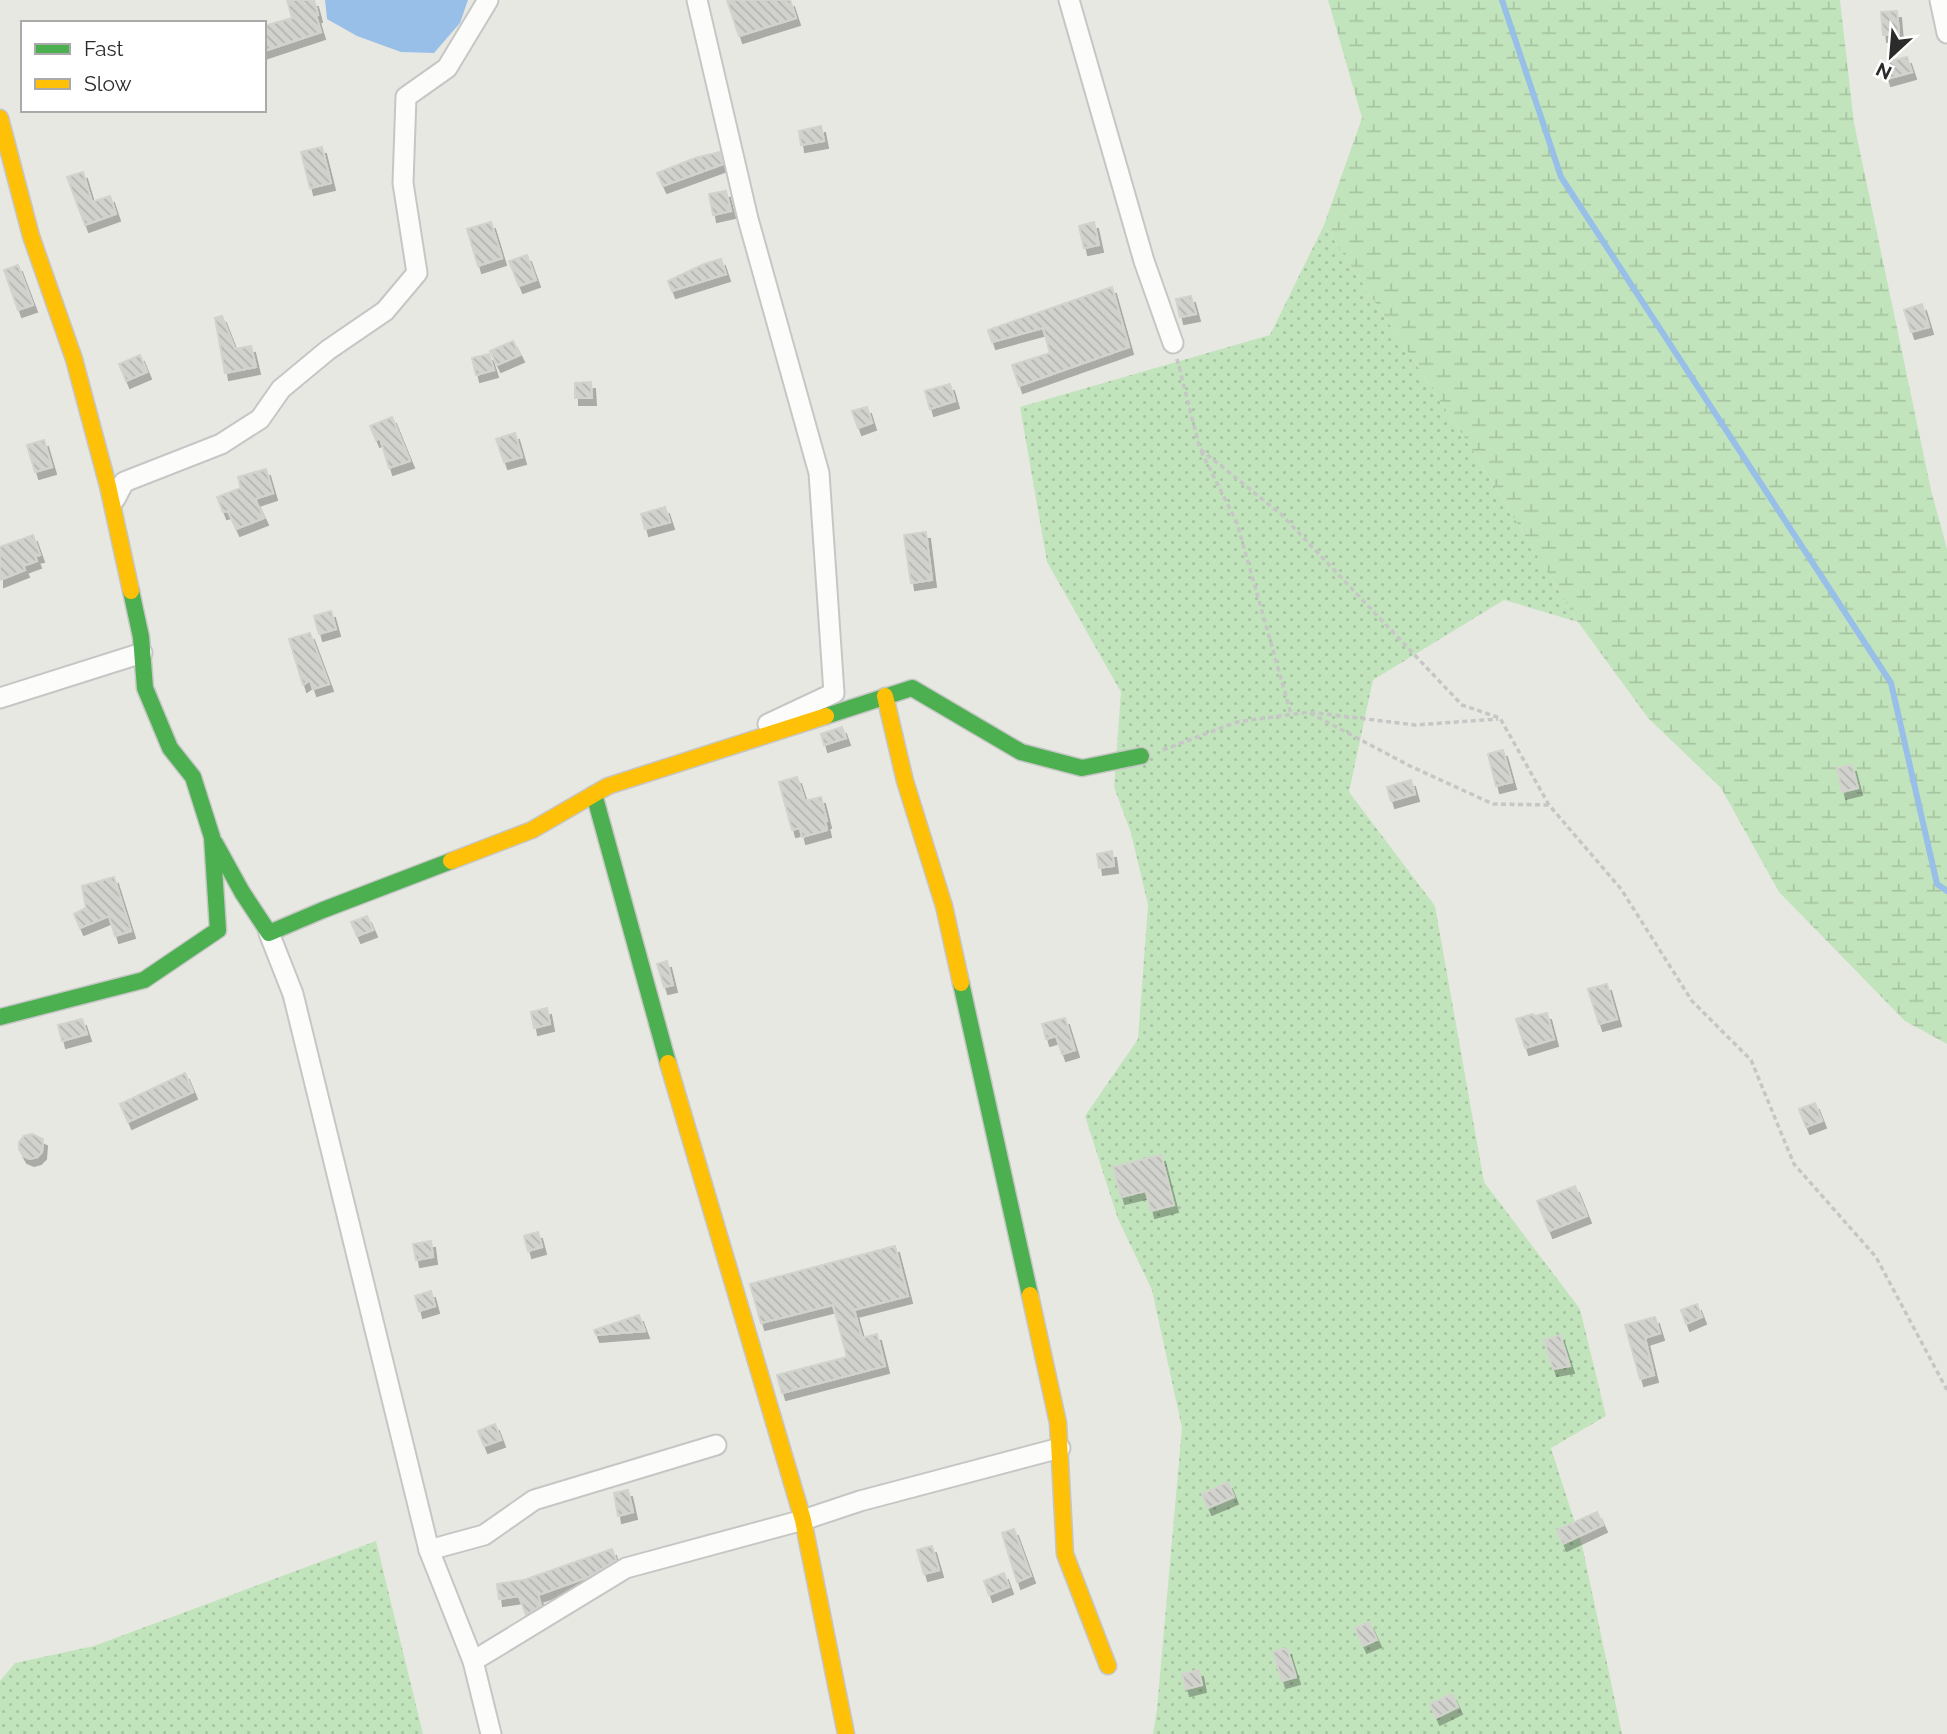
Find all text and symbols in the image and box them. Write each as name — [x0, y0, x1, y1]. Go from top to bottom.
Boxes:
legend — [21, 21, 266, 112]
north arrow — [1856, 21, 1926, 91]
text: Fast — [84, 36, 124, 61]
text: N — [1872, 58, 1895, 84]
text: Slow — [84, 71, 132, 96]

